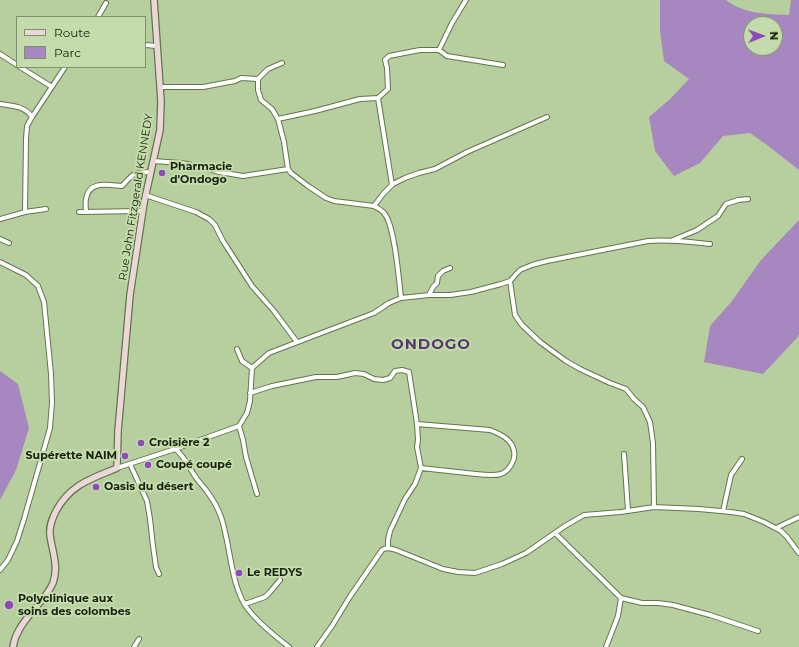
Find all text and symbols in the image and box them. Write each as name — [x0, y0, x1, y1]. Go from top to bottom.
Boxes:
legend — [16, 16, 146, 68]
north arrow — [743, 16, 783, 56]
text: Route — [54, 25, 90, 40]
text: N — [767, 31, 781, 40]
text: Parc — [54, 45, 81, 60]
street label: Rue John Fitzgerald KENNEDY — [116, 113, 156, 281]
place label: Pharmacie d'Ondogo — [170, 160, 232, 186]
marker: Pharmacie d'Ondogo — [157, 168, 167, 178]
district label: ONDOGO — [391, 336, 471, 354]
place label: Croisière 2 — [149, 436, 209, 450]
marker: Croisière 2 — [136, 438, 146, 448]
place label: Supérette NAIM — [26, 449, 117, 463]
marker: Supérette NAIM — [120, 451, 130, 461]
place label: Coupé coupé — [156, 458, 232, 472]
marker: Coupé coupé — [143, 460, 153, 470]
place label: Oasis du désert — [104, 480, 193, 494]
marker: Oasis du désert — [91, 482, 101, 492]
place label: Le REDYS — [247, 566, 302, 580]
marker: Le REDYS — [234, 568, 244, 578]
place label: Polyclinique aux soins des colombes — [18, 592, 130, 618]
marker: Polyclinique aux soins des colombes — [3, 599, 15, 611]

